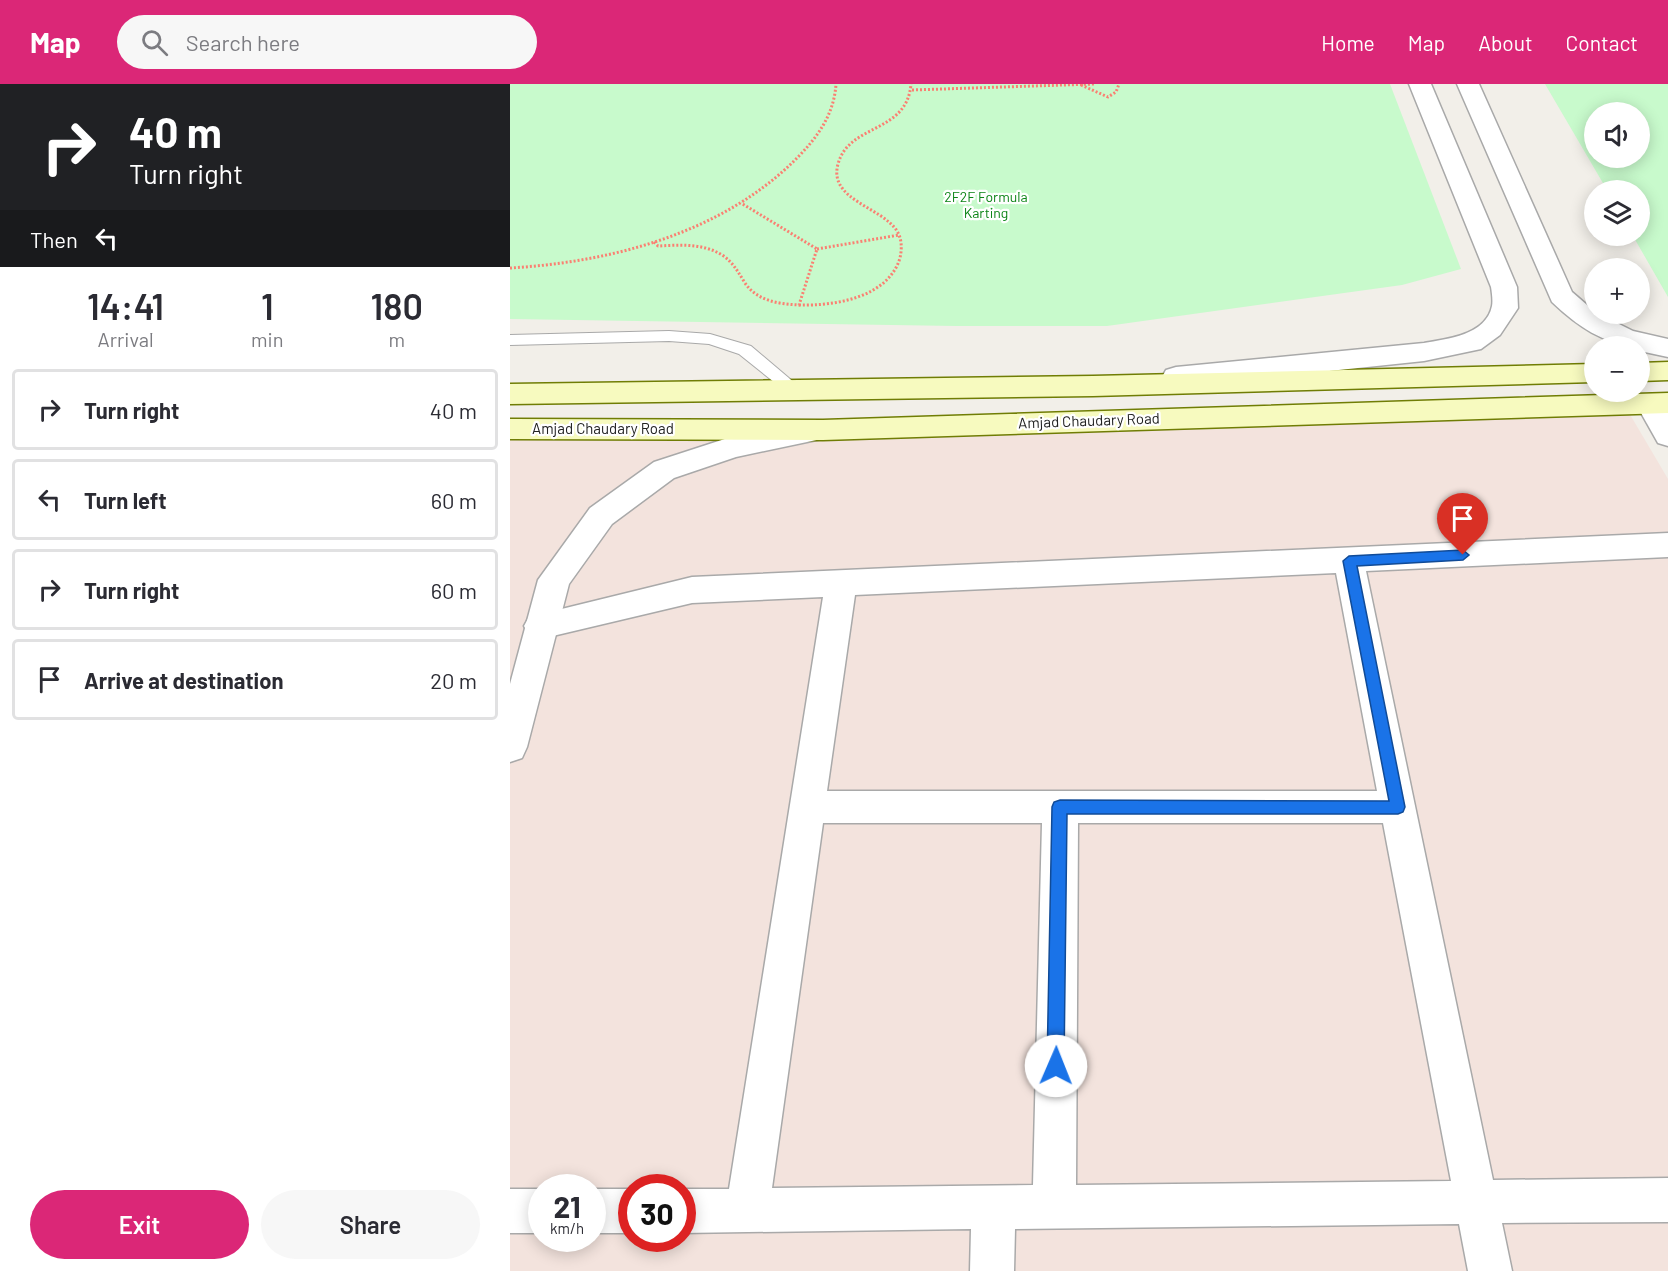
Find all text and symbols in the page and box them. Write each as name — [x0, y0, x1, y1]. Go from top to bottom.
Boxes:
search box — [117, 15, 537, 69]
text: Map — [30, 25, 81, 59]
icon: search — [138, 26, 171, 59]
text: Search here — [186, 29, 300, 55]
text: Home — [1321, 30, 1375, 55]
text: Map — [1408, 30, 1445, 55]
text: About — [1478, 30, 1533, 55]
text: Contact — [1566, 30, 1638, 55]
map controls — [1584, 102, 1650, 402]
button: sound — [1584, 102, 1650, 168]
text: 40 m — [129, 106, 222, 156]
icon: right — [30, 108, 108, 186]
text: Turn right — [129, 157, 243, 189]
button: layers — [1584, 180, 1650, 246]
park label: 2F2F Formula Karting — [944, 188, 1028, 221]
icon: left — [90, 222, 123, 255]
text: Then — [30, 226, 78, 252]
button: + — [1584, 258, 1650, 324]
text: 14:41 — [87, 284, 164, 327]
text: 1 — [261, 284, 274, 327]
text: 180 — [371, 284, 423, 327]
text: Arrival — [98, 327, 153, 351]
text: min — [251, 327, 283, 351]
text: m — [388, 327, 405, 351]
button: − — [1584, 336, 1650, 402]
icon: right — [33, 393, 66, 426]
text: Turn right — [84, 397, 179, 423]
text: 40 m — [430, 397, 477, 423]
street label: Amjad Chaudary Road — [1018, 409, 1160, 431]
street label: Amjad Chaudary Road — [532, 419, 674, 437]
icon: left — [33, 483, 66, 516]
text: Turn left — [84, 487, 167, 513]
text: 60 m — [431, 487, 477, 513]
pin — [1437, 493, 1488, 555]
icon: arrive — [1446, 502, 1479, 535]
icon: right — [33, 573, 66, 606]
text: Turn right — [84, 577, 179, 603]
text: 60 m — [431, 577, 477, 603]
icon: arrive — [33, 663, 66, 696]
text: Arrive at destination — [84, 667, 283, 693]
text: 20 m — [430, 667, 477, 693]
position arrow — [1024, 1034, 1088, 1098]
speed limit sign: 30 — [618, 1174, 696, 1252]
text: 21 — [553, 1188, 581, 1224]
button: Exit — [30, 1190, 249, 1259]
button: Share — [261, 1190, 480, 1259]
text: km/h — [550, 1219, 584, 1237]

